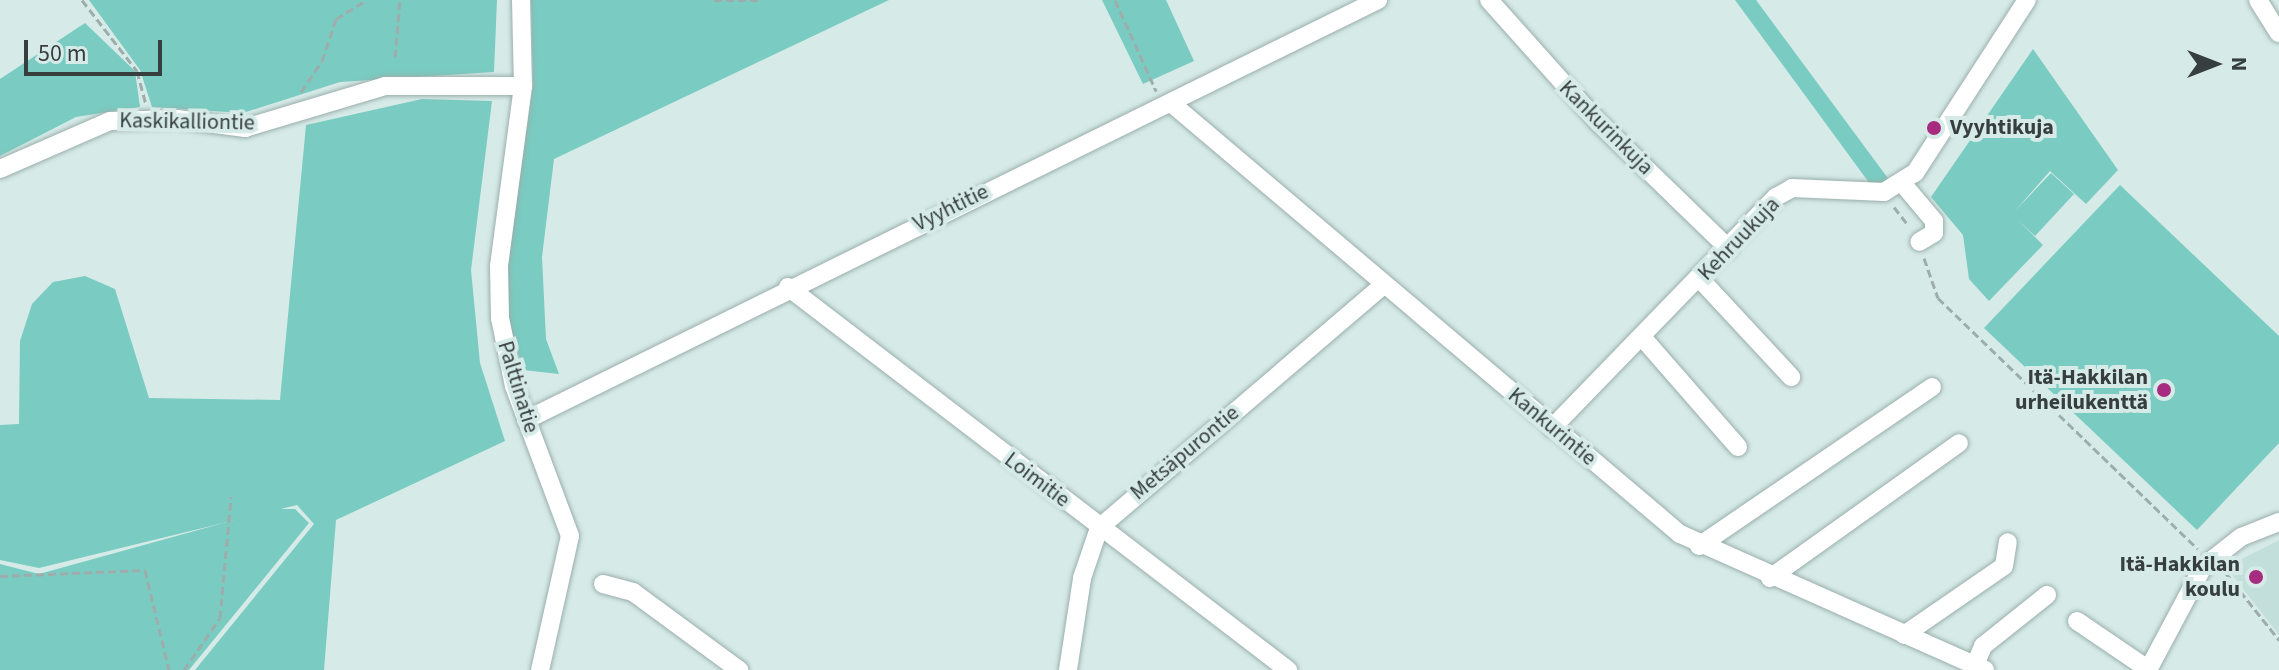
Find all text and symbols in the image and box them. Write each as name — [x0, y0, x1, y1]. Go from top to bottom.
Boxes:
scale bar — [28, 24, 166, 74]
north arrow — [2175, 24, 2255, 104]
text: 50 m — [38, 36, 87, 71]
text: N — [2223, 57, 2255, 71]
street label: Kankurinkuja — [1553, 75, 1659, 181]
street label: Kaskikalliontie — [119, 108, 255, 136]
place label: Vyyhtikuja — [1950, 115, 2054, 141]
marker: Vyyhtikuja — [1925, 119, 1943, 137]
street label: Vyyhtitie — [909, 179, 993, 237]
street label: Kehruukuja — [1693, 192, 1785, 286]
street label: Palttinatie — [492, 338, 544, 436]
place label: Itä-Hakkilan urheilukenttä — [2015, 364, 2148, 416]
marker: Itä-Hakkilan urheilukenttä — [2155, 381, 2173, 399]
street label: Kankurintie — [1502, 382, 1602, 472]
street label: Metsäpurontie — [1125, 400, 1245, 506]
street label: Loimitie — [999, 447, 1075, 513]
place label: Itä-Hakkilan koulu — [2119, 551, 2240, 602]
marker: Itä-Hakkilan koulu — [2247, 568, 2265, 586]

